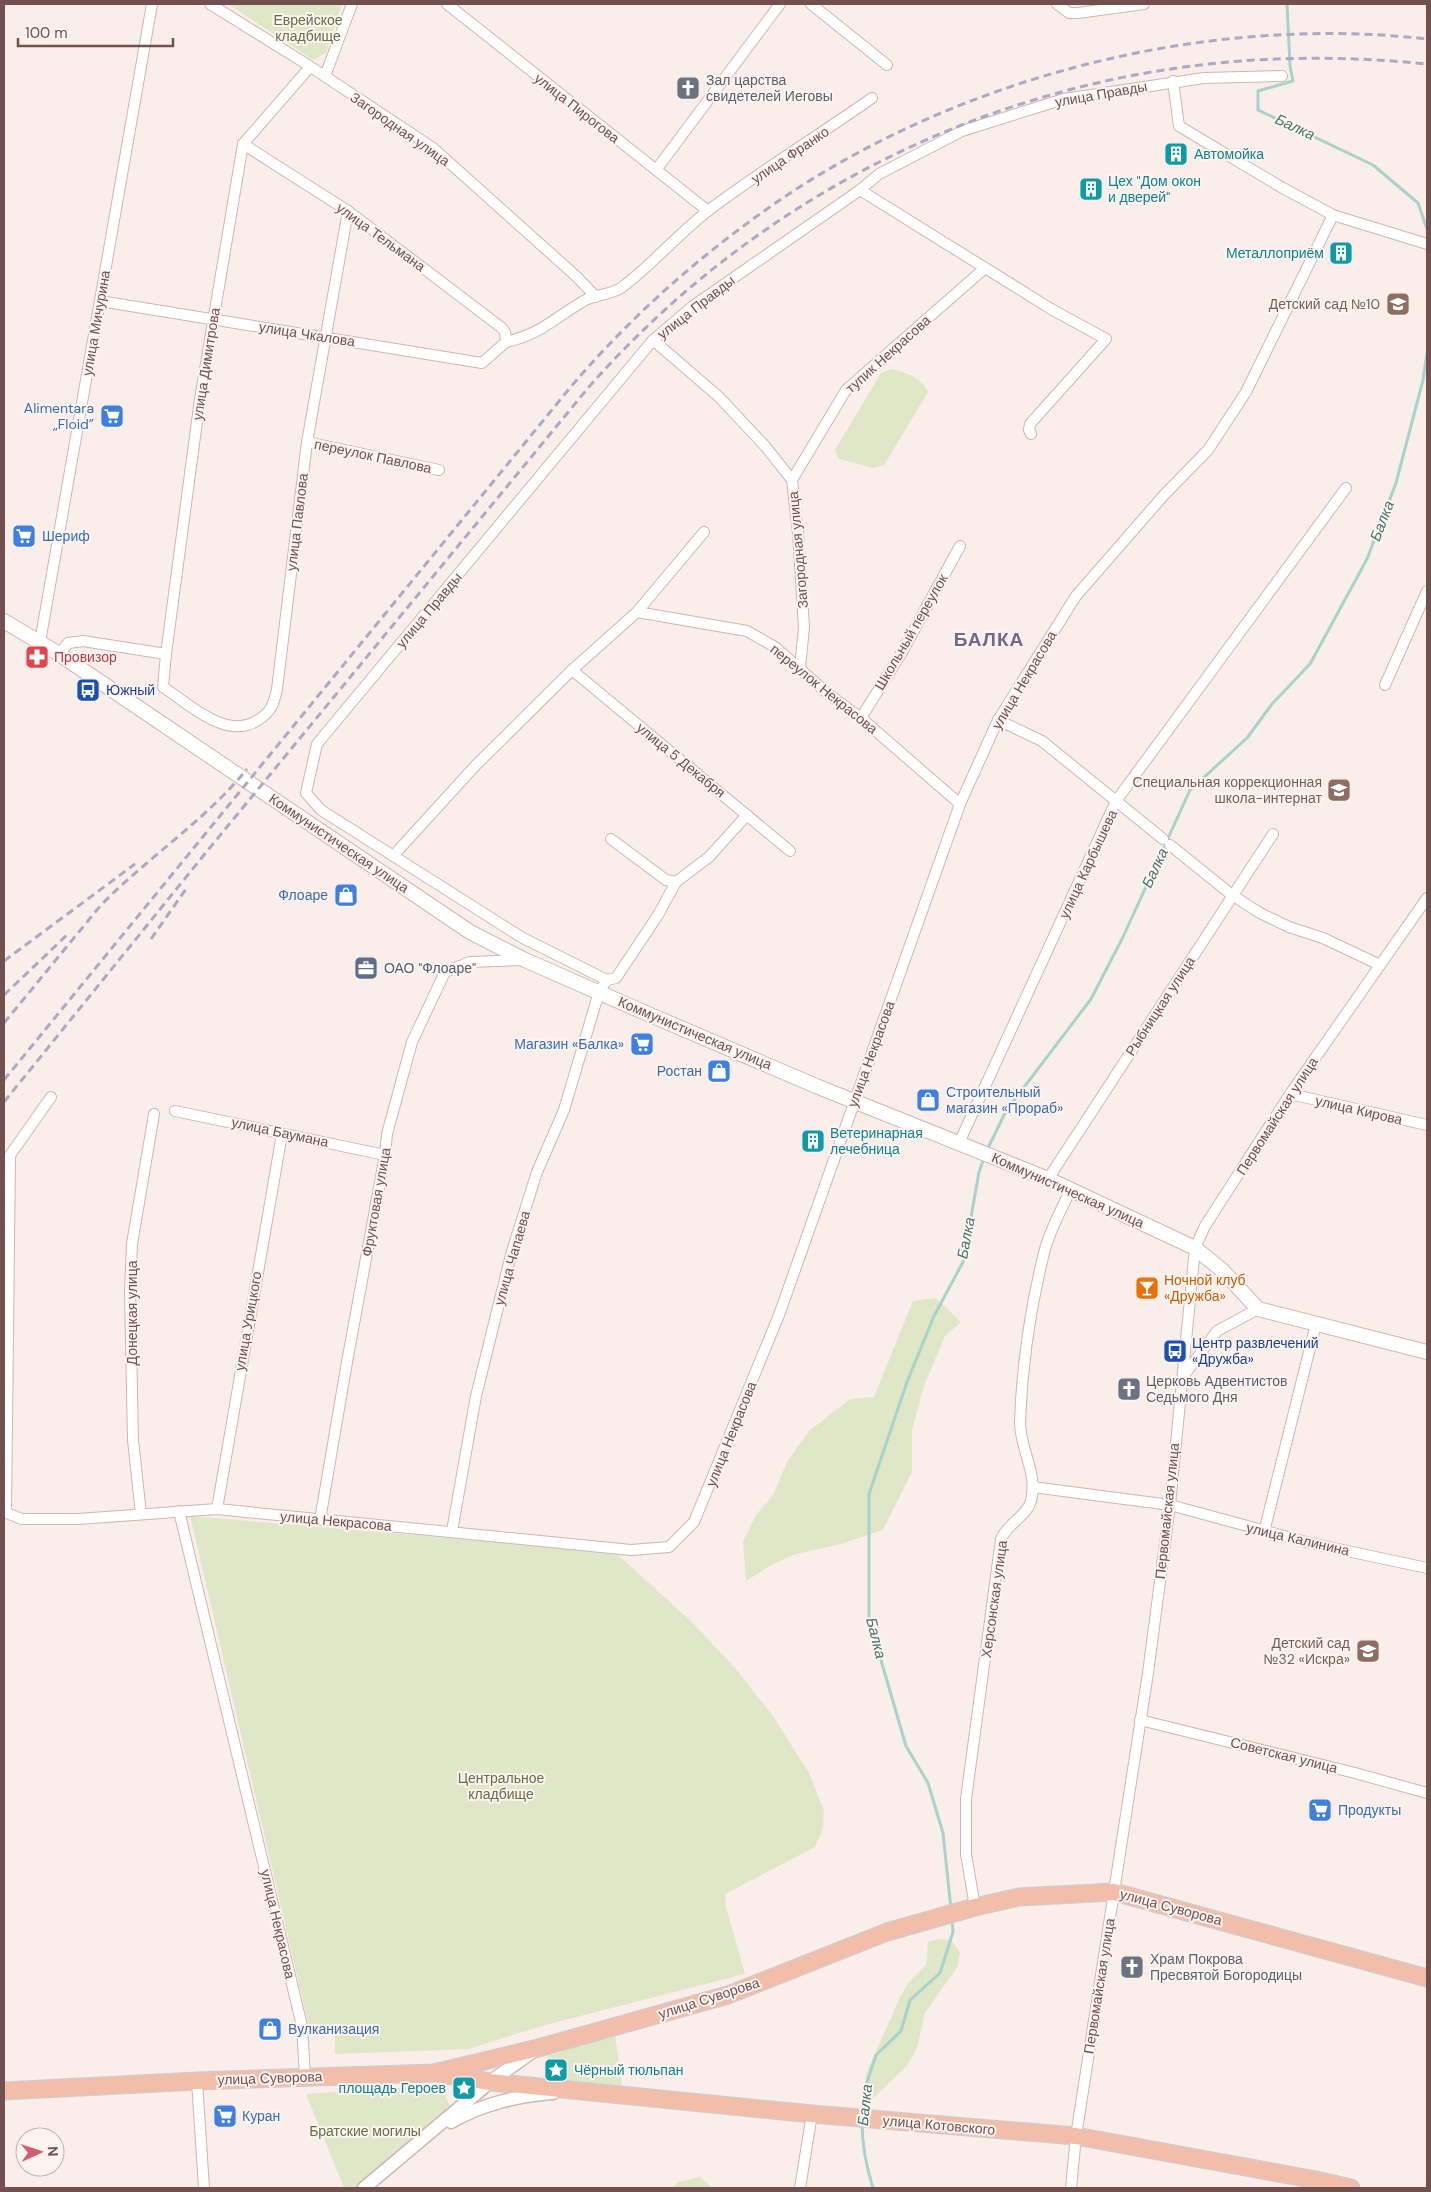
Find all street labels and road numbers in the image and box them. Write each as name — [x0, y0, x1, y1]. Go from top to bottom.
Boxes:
street label: улица Пирогова — [531, 69, 623, 147]
street label: улица Правды — [1053, 77, 1149, 111]
street label: Загородная улица — [347, 88, 453, 170]
street label: улица Франко — [748, 122, 833, 188]
street label: улица Тельмана — [333, 199, 429, 275]
street label: улица Мичурина — [78, 269, 114, 377]
street label: улица Правды — [654, 271, 738, 343]
street label: улица Димитрова — [188, 306, 224, 422]
street label: тупик Некрасова — [842, 311, 934, 397]
street label: улица Чкалова — [258, 318, 356, 351]
street label: переулок Павлова — [313, 435, 434, 477]
street label: улица Павлова — [282, 472, 312, 572]
street label: Загородная улица — [784, 490, 812, 609]
street label: улица Правды — [392, 568, 466, 652]
street label: Школьный переулок — [870, 570, 952, 693]
street label: улица Некрасова — [987, 627, 1061, 733]
street label: переулок Некрасова — [767, 640, 882, 738]
street label: улица 5 Декабря — [633, 719, 729, 801]
street label: Коммунистическая улица — [265, 789, 413, 897]
street label: улица Карбышева — [1055, 806, 1121, 921]
street label: Рыбницкая улица — [1121, 953, 1199, 1059]
street label: Коммунистическая улица — [615, 992, 775, 1074]
street label: улица Некрасова — [843, 998, 899, 1110]
street label: Первомайская улица — [1232, 1053, 1322, 1178]
street label: улица Кирова — [1314, 1091, 1405, 1129]
street label: улица Баумана — [230, 1113, 330, 1151]
street label: Фруктовая улица — [358, 1146, 394, 1258]
street label: Коммунистическая улица — [989, 1148, 1147, 1232]
street label: улица Чапаева — [490, 1208, 534, 1307]
street label: Донецкая улица — [123, 1260, 141, 1365]
street label: улица Урицкого — [230, 1270, 266, 1372]
street label: улица Некрасова — [702, 1379, 760, 1489]
street label: Первомайская улица — [1151, 1442, 1183, 1580]
street label: улица Некрасова — [280, 1507, 393, 1535]
street label: улица Калинина — [1245, 1518, 1351, 1560]
street label: Херсонская улица — [977, 1539, 1011, 1659]
street label: Советская улица — [1229, 1733, 1340, 1777]
street label: улица Некрасова — [257, 1867, 299, 1981]
street label: улица Суворова — [1118, 1885, 1224, 1929]
street label: Первомайская улица — [1079, 1917, 1119, 2055]
street label: улица Суворова — [656, 1973, 762, 2023]
street label: улица Суворова — [217, 2067, 323, 2089]
street label: улица Котовского — [882, 2111, 996, 2139]

